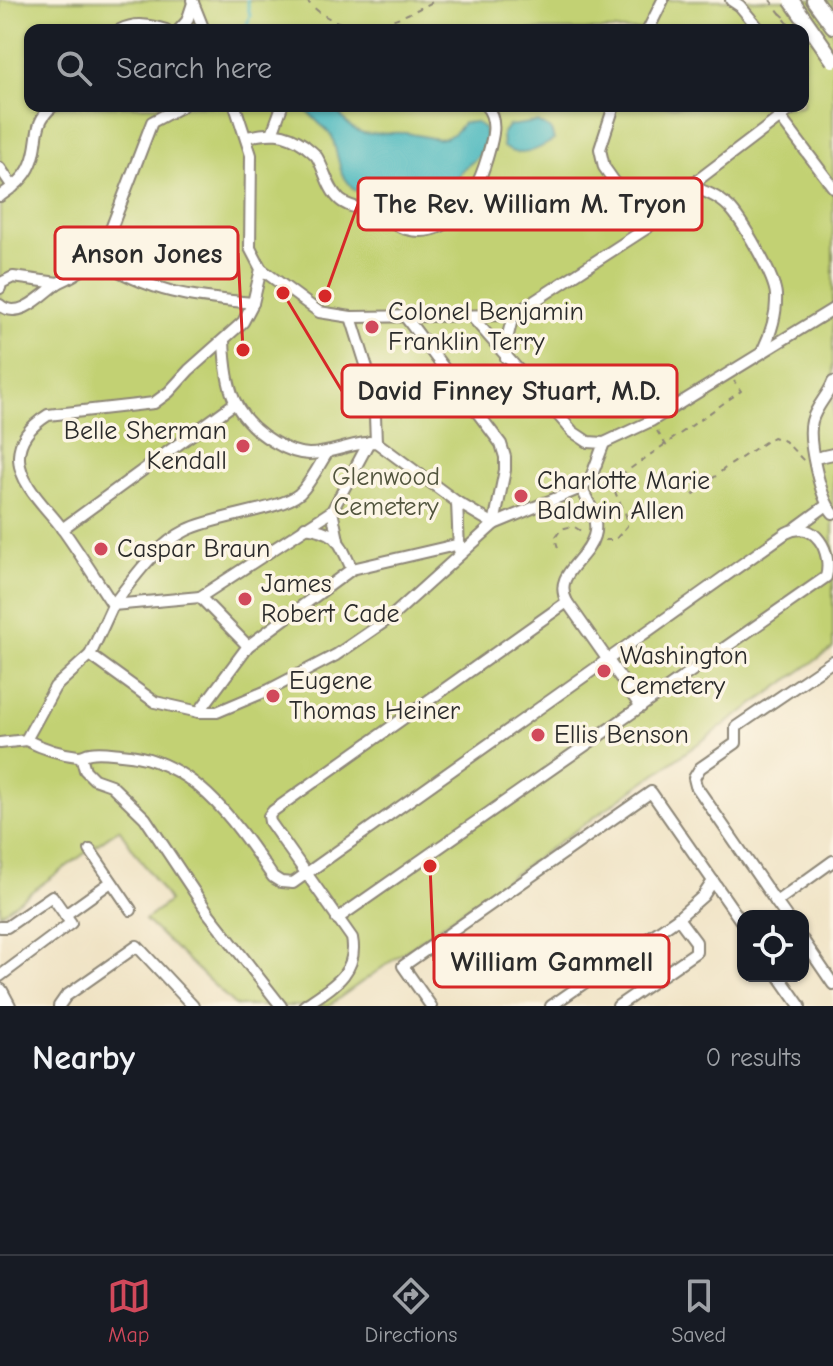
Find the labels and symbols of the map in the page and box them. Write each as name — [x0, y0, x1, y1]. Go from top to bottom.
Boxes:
callout: The Rev. William M. Tryon — [358, 178, 702, 230]
text: The Rev. William M. Tryon — [374, 188, 686, 220]
callout: Anson Jones — [55, 227, 238, 279]
text: Anson Jones — [72, 238, 222, 270]
place label: Colonel Benjamin Franklin Terry — [388, 297, 584, 357]
marker: Colonel Benjamin Franklin Terry — [363, 318, 381, 336]
callout: David Finney Stuart, M.D. — [342, 365, 677, 417]
text: David Finney Stuart, M.D. — [357, 375, 661, 407]
place label: Belle Sherman Kendall — [64, 416, 227, 476]
marker: Belle Sherman Kendall — [234, 437, 252, 455]
park label: Glenwood Cemetery — [332, 462, 440, 522]
place label: Charlotte Marie Baldwin Allen — [537, 466, 710, 526]
marker: Charlotte Marie Baldwin Allen — [512, 487, 530, 505]
place label: Caspar Braun — [117, 534, 270, 564]
marker: Caspar Braun — [92, 540, 110, 558]
place label: James Robert Cade — [261, 569, 400, 629]
marker: James Robert Cade — [236, 590, 254, 608]
place label: Washington Cemetery — [620, 641, 748, 701]
marker: Washington Cemetery — [595, 662, 613, 680]
place label: Eugene Thomas Heiner — [289, 666, 461, 726]
marker: Eugene Thomas Heiner — [264, 687, 282, 705]
place label: Ellis Benson — [554, 720, 689, 750]
marker: Ellis Benson — [529, 726, 547, 744]
callout: William Gammell — [434, 935, 669, 987]
text: William Gammell — [451, 946, 653, 978]

